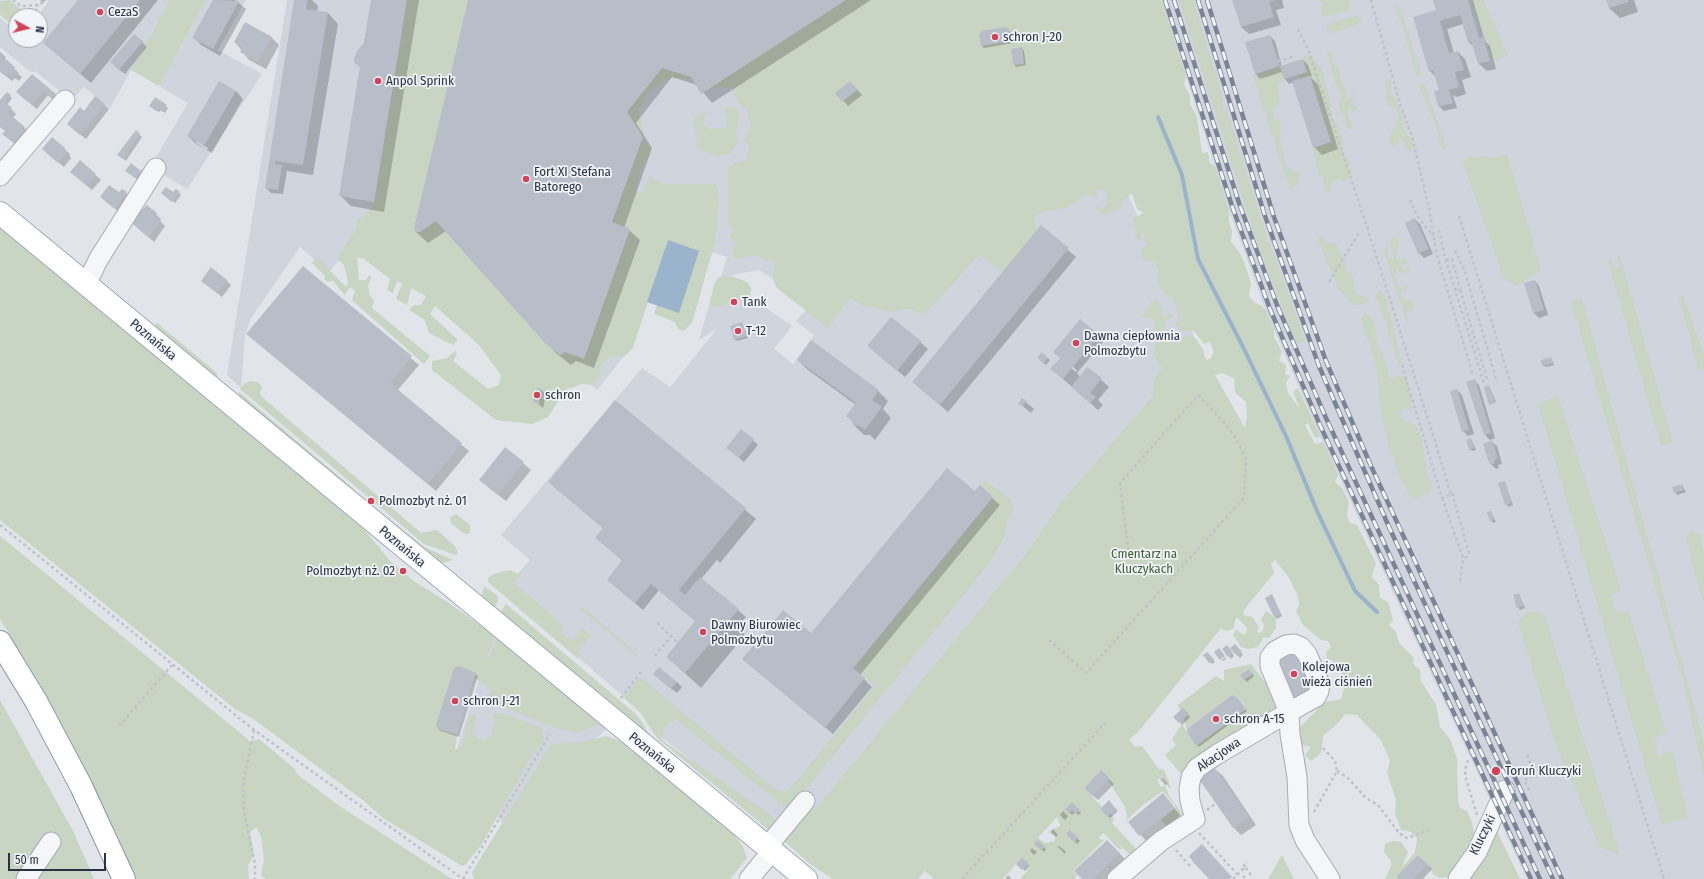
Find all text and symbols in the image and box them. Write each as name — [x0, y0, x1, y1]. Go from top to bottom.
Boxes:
place label: CezaS — [108, 4, 138, 20]
marker: CezaS — [95, 7, 105, 17]
north arrow — [8, 8, 48, 48]
text: N — [33, 25, 46, 33]
place label: schron J-20 — [1003, 29, 1062, 45]
marker: schron J-20 — [990, 32, 1000, 42]
place label: Anpol Sprink — [386, 73, 454, 89]
marker: Anpol Sprink — [373, 76, 383, 86]
place label: Fort XI Stefana Batorego — [534, 164, 611, 195]
marker: Fort XI Stefana Batorego — [521, 174, 531, 184]
place label: Tank — [742, 294, 767, 310]
marker: Tank — [729, 297, 739, 307]
street label: Poznańska — [126, 316, 180, 364]
place label: T-12 — [746, 323, 766, 339]
marker: T-12 — [733, 326, 743, 336]
place label: Dawna ciepłownia Polmozbytu — [1084, 328, 1180, 359]
marker: Dawna ciepłownia Polmozbytu — [1071, 338, 1081, 348]
place label: schron — [545, 387, 581, 403]
marker: schron — [532, 390, 542, 400]
place label: Polmozbyt nż. 01 — [379, 493, 467, 509]
marker: Polmozbyt nż. 01 — [366, 496, 376, 506]
street label: Poznańska — [375, 523, 429, 571]
park label: Cmentarz na Kluczykach — [1111, 546, 1177, 577]
place label: Polmozbyt nż. 02 — [306, 563, 395, 579]
marker: Polmozbyt nż. 02 — [398, 566, 408, 576]
place label: Dawny Biurowiec Polmozbytu — [711, 617, 801, 648]
marker: Dawny Biurowiec Polmozbytu — [698, 627, 708, 637]
place label: Kolejowa wieża ciśnień — [1302, 659, 1372, 690]
marker: Kolejowa wieża ciśnień — [1289, 669, 1299, 679]
place label: schron J-21 — [463, 693, 520, 709]
marker: schron J-21 — [450, 696, 460, 706]
place label: schron A-15 — [1224, 711, 1285, 727]
marker: schron A-15 — [1211, 714, 1221, 724]
street label: Poznańska — [625, 729, 679, 777]
street label: Akacjowa — [1194, 735, 1244, 775]
place label: Toruń Kluczyki — [1505, 763, 1581, 779]
marker: Toruń Kluczyki — [1490, 765, 1502, 777]
street label: Kluczyki — [1467, 812, 1499, 858]
scale bar — [10, 845, 108, 871]
text: 50 m — [15, 853, 39, 867]

